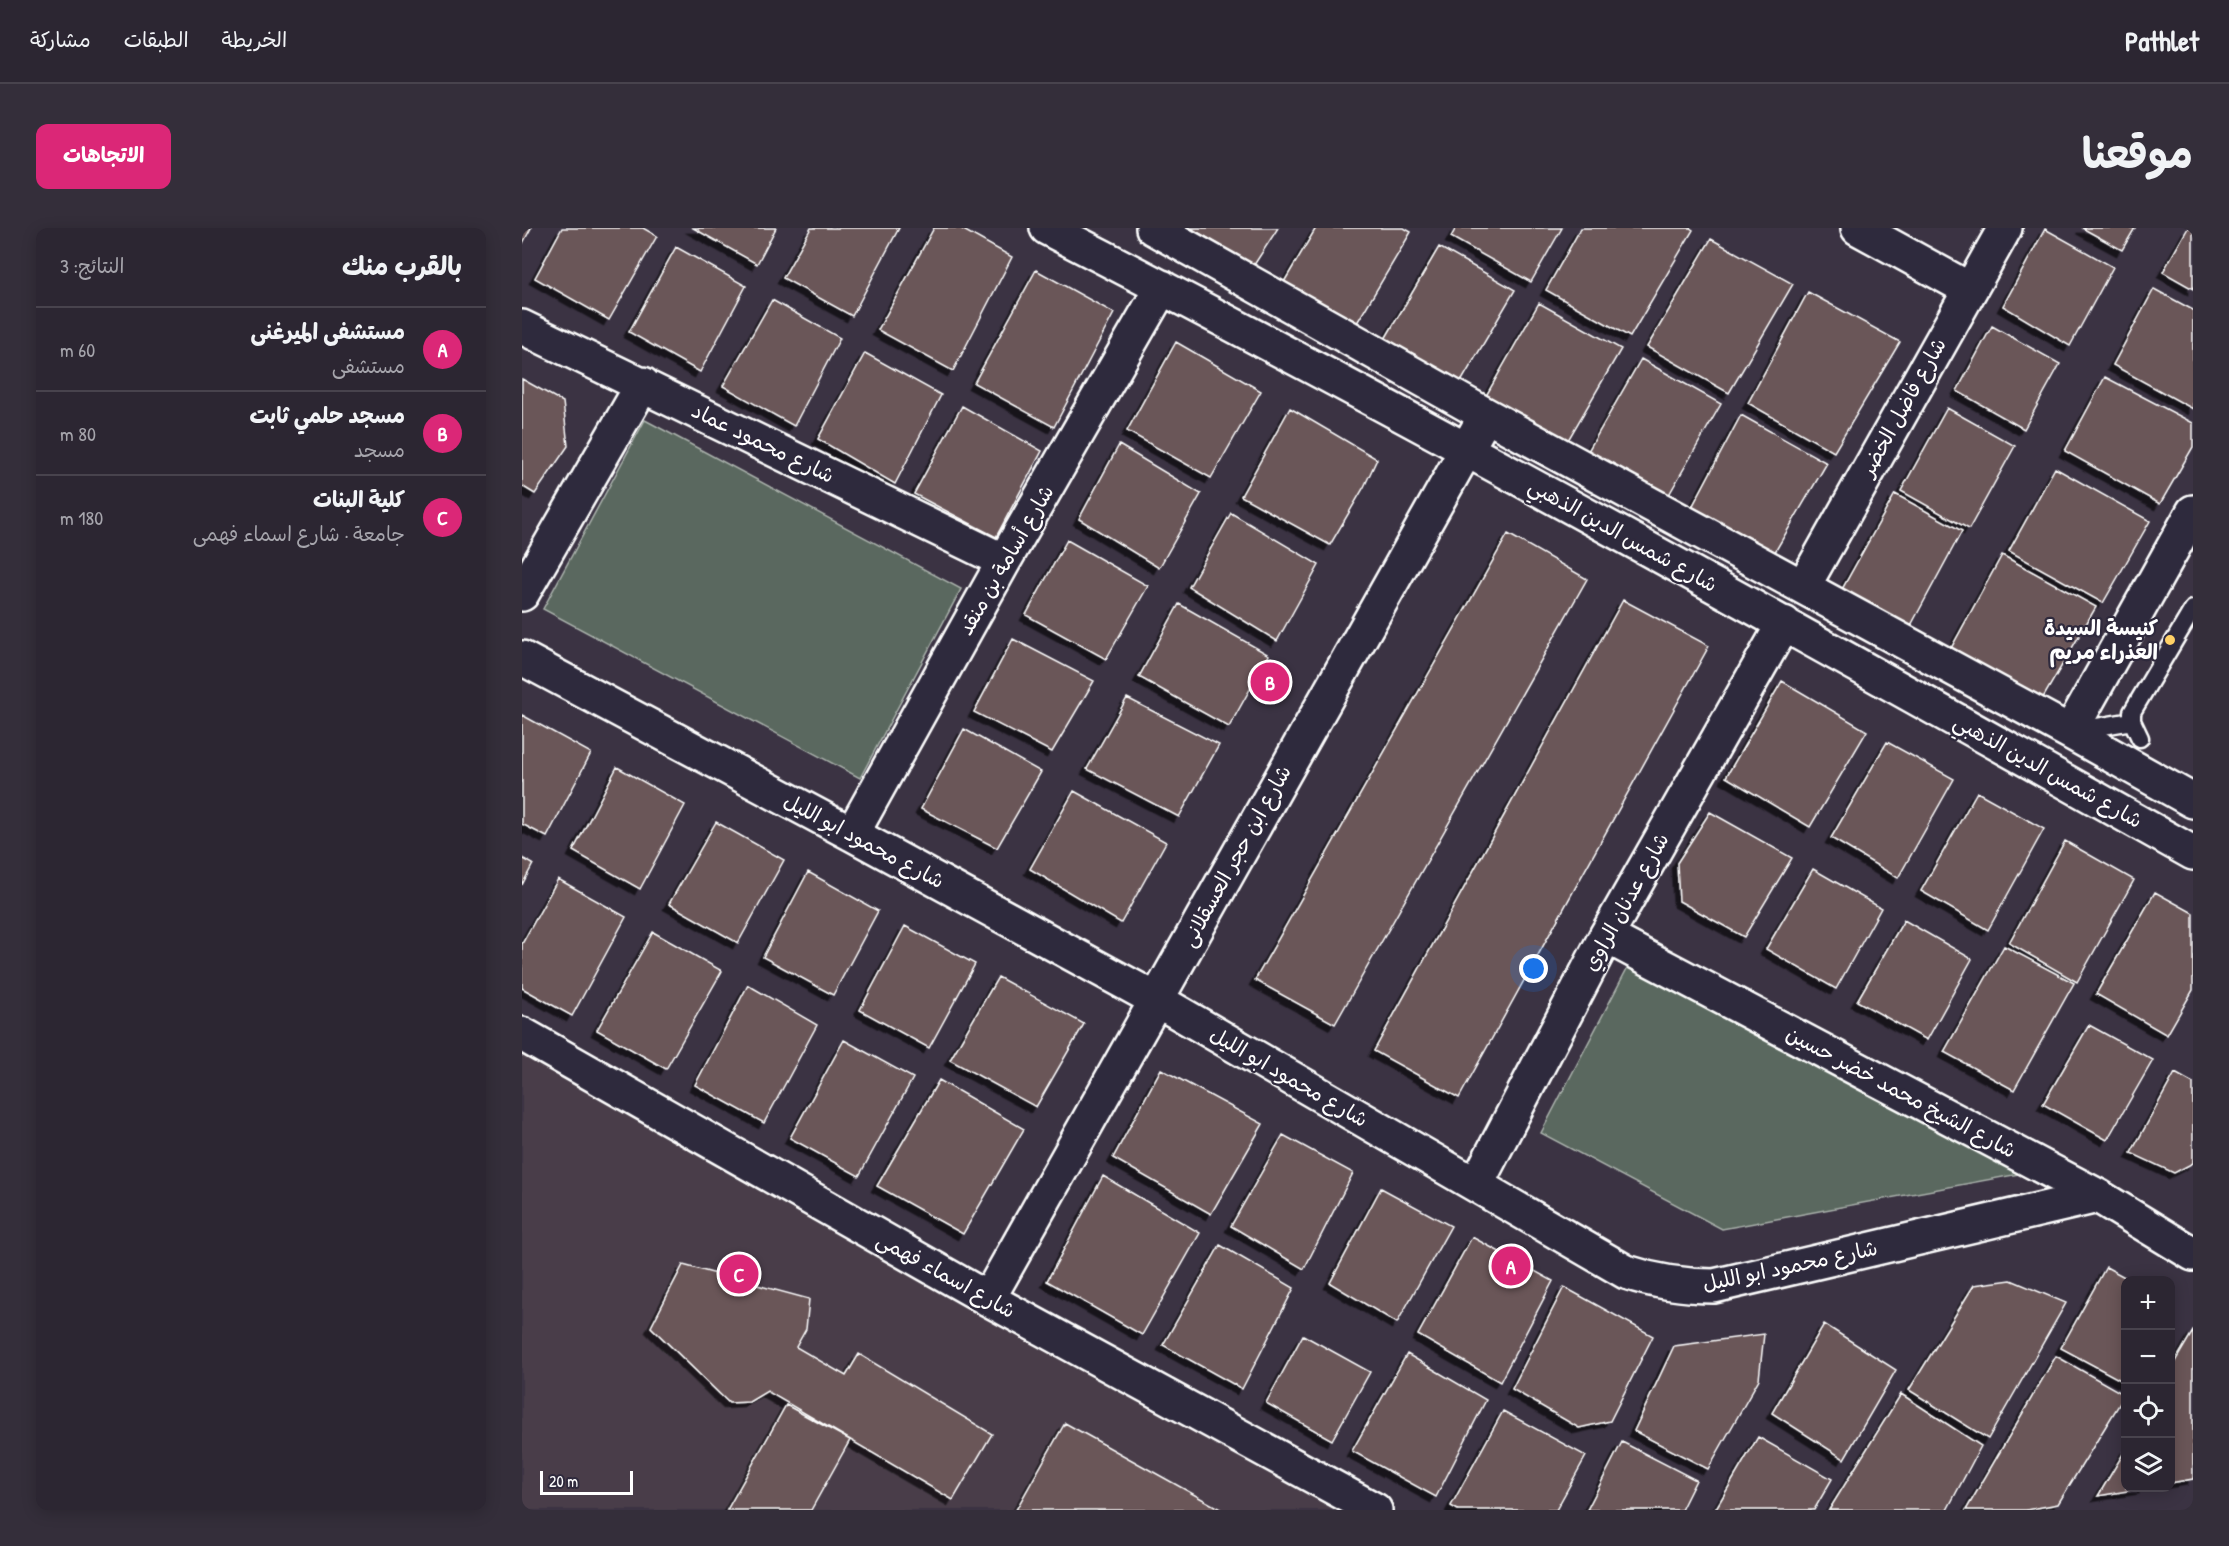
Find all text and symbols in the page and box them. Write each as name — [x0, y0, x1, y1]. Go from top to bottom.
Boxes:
text: Pathlet — [2125, 22, 2199, 60]
text: مشاركة — [30, 25, 91, 54]
text: الطبقات — [124, 25, 189, 54]
text: الخريطة — [222, 25, 287, 54]
button: الاتجاهات — [36, 124, 171, 189]
text: موقعنا — [2082, 124, 2193, 181]
text: بالقرب منك — [342, 248, 462, 283]
text: النتائج: 3 — [60, 252, 124, 279]
text: مستشفى الميرغنى — [251, 316, 405, 346]
street label: شارع فاضل الخضر — [1852, 332, 1954, 484]
text: 60 m — [60, 336, 95, 363]
text: A — [438, 336, 447, 363]
text: مستشفى — [332, 352, 405, 379]
street label: شارع محمود عماد — [687, 395, 839, 491]
text: مسجد حلمي ثابت — [249, 400, 405, 430]
text: 80 m — [60, 420, 96, 447]
text: B — [437, 420, 448, 447]
text: مسجد — [354, 436, 405, 463]
street label: شارع شمس الدين الذهبي — [1521, 470, 1723, 603]
street label: شارع أسامة بن منقد — [951, 479, 1061, 641]
text: كلية البنات — [313, 484, 405, 514]
text: 180 m — [60, 504, 103, 531]
text: C — [437, 504, 448, 531]
text: جامعة · شارع اسماء فهمى — [193, 520, 405, 547]
place label: كنيسة السيدة العذراء مريم — [2044, 613, 2159, 668]
marker: كنيسة السيدة العذراء مريم — [2163, 633, 2177, 647]
pin: B — [1250, 660, 1290, 704]
street label: شارع شمس الدين الذهبي — [1946, 706, 2148, 839]
street label: شارع ابن حجر العسقلانى — [1173, 760, 1299, 952]
street label: شارع محمود ابو الليل — [778, 786, 950, 896]
street label: شارع عدنان الراوي — [1576, 827, 1676, 977]
your location — [1519, 954, 1548, 983]
street label: شارع محمود ابو الليل — [1204, 1019, 1374, 1135]
street label: شارع الشيخ محمد خضر حسين — [1781, 1019, 2021, 1165]
street label: شارع اسماء فهمى — [871, 1224, 1021, 1326]
street label: شارع محمود ابو الليل — [1700, 1233, 1880, 1299]
pin: A — [1492, 1244, 1530, 1288]
pin: C — [720, 1252, 758, 1296]
map controls — [2121, 1276, 2175, 1492]
button: + — [2121, 1276, 2175, 1330]
button: − — [2121, 1330, 2175, 1384]
button: locate — [2121, 1384, 2175, 1438]
button: layers — [2121, 1438, 2175, 1492]
scale bar — [540, 1468, 633, 1496]
text: 20 m — [549, 1470, 578, 1492]

